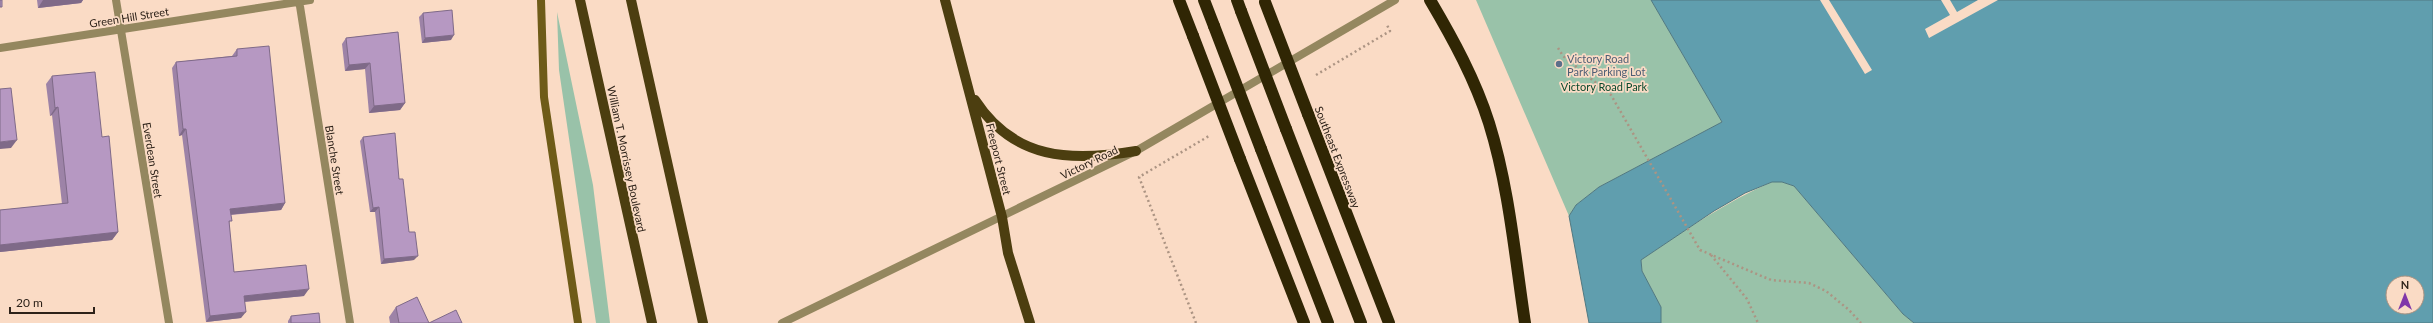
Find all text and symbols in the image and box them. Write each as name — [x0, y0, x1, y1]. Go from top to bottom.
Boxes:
street label: Green Hill Street — [88, 4, 170, 30]
place label: Victory Road Park Parking Lot — [1567, 52, 1645, 78]
marker: Victory Road Park Parking Lot — [1554, 59, 1564, 69]
park label: Victory Road Park — [1561, 80, 1648, 93]
street label: William T. Morrissey Boulevard — [605, 85, 649, 233]
street label: Southeast Expressway — [1313, 104, 1364, 210]
street label: Everdean Street — [141, 121, 165, 199]
street label: Freeport Street — [984, 122, 1014, 196]
street label: Blanche Street — [323, 124, 347, 196]
street label: Victory Road — [1058, 143, 1120, 181]
north arrow — [2385, 275, 2425, 315]
text: N — [2401, 278, 2409, 291]
scale bar — [10, 289, 94, 315]
text: 20 m — [16, 295, 43, 310]

